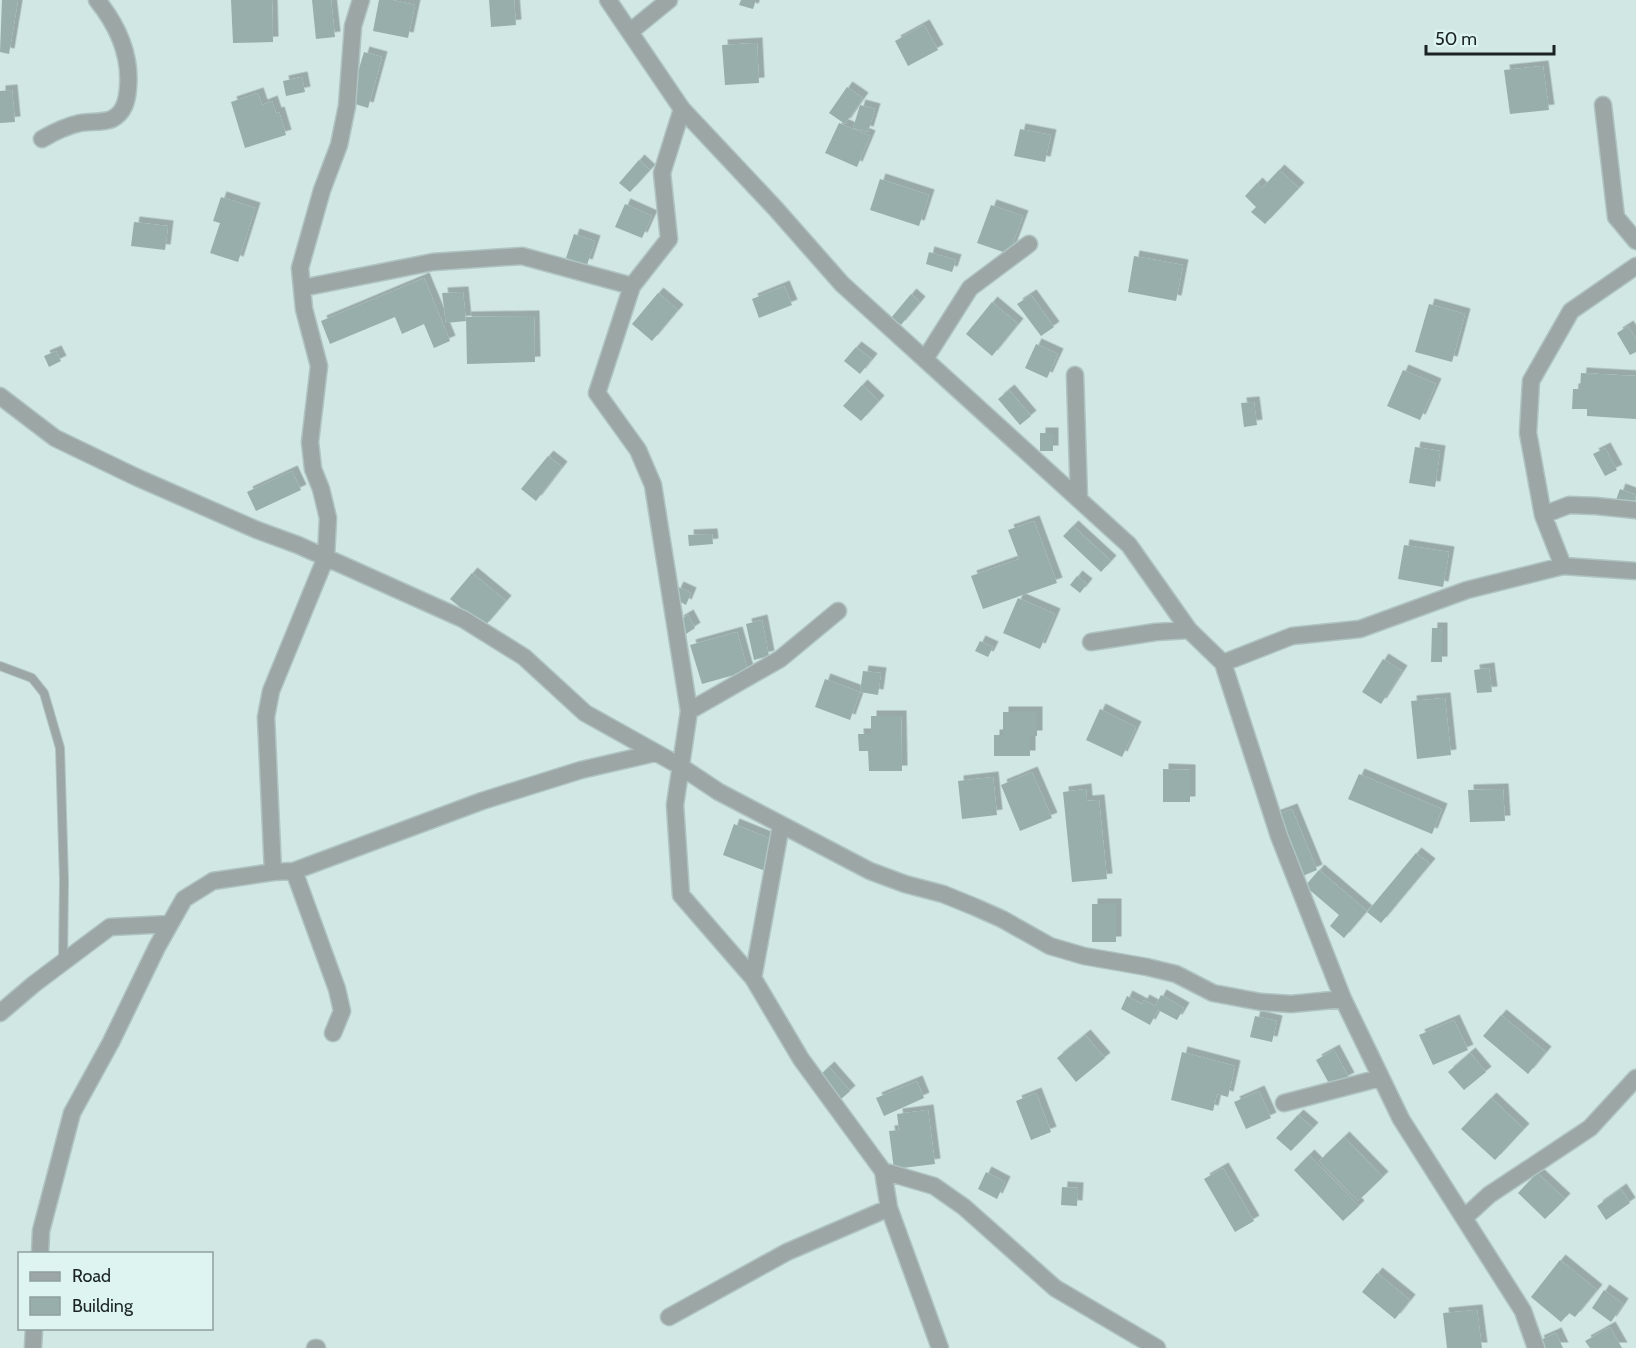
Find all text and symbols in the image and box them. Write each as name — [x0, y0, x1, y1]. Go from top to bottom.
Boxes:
scale bar — [1426, 18, 1554, 56]
text: 50 m — [1435, 28, 1477, 50]
legend — [18, 1252, 213, 1330]
text: Road — [72, 1265, 111, 1287]
text: Building — [72, 1295, 134, 1317]

